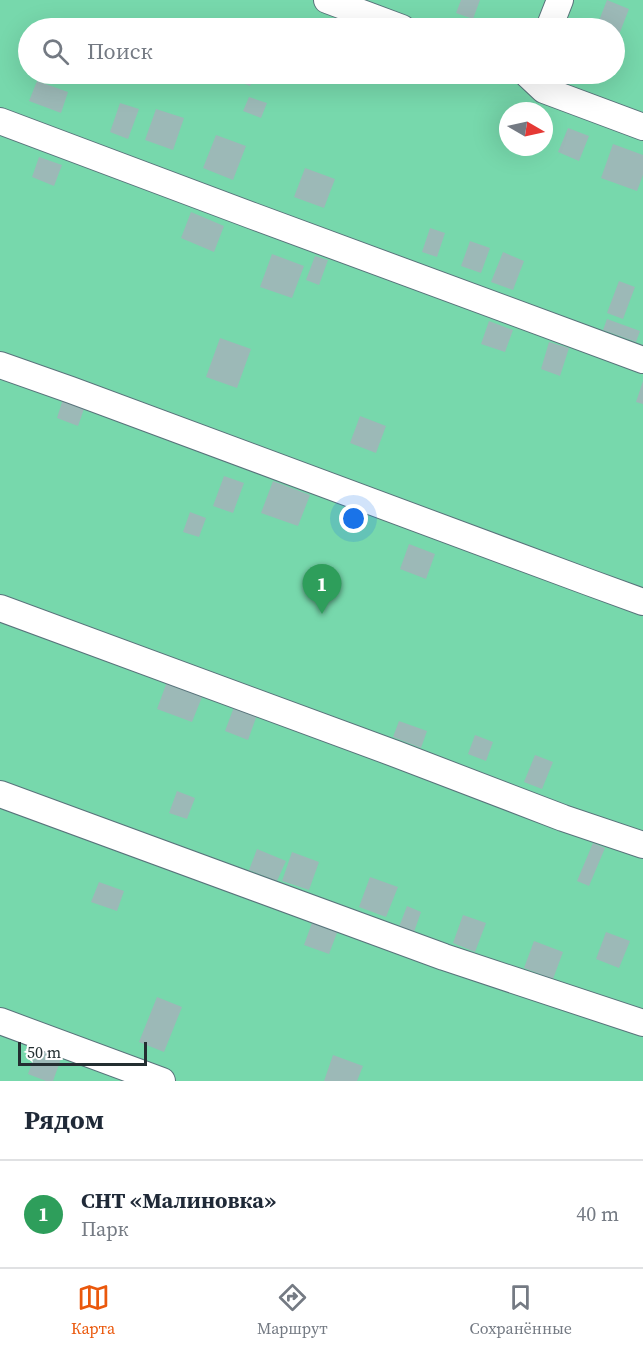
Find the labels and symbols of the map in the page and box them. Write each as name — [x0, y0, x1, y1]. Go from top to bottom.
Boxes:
north arrow — [499, 102, 553, 156]
your location — [339, 504, 368, 533]
pin: 1 — [302, 564, 342, 614]
scale bar — [18, 1039, 147, 1066]

